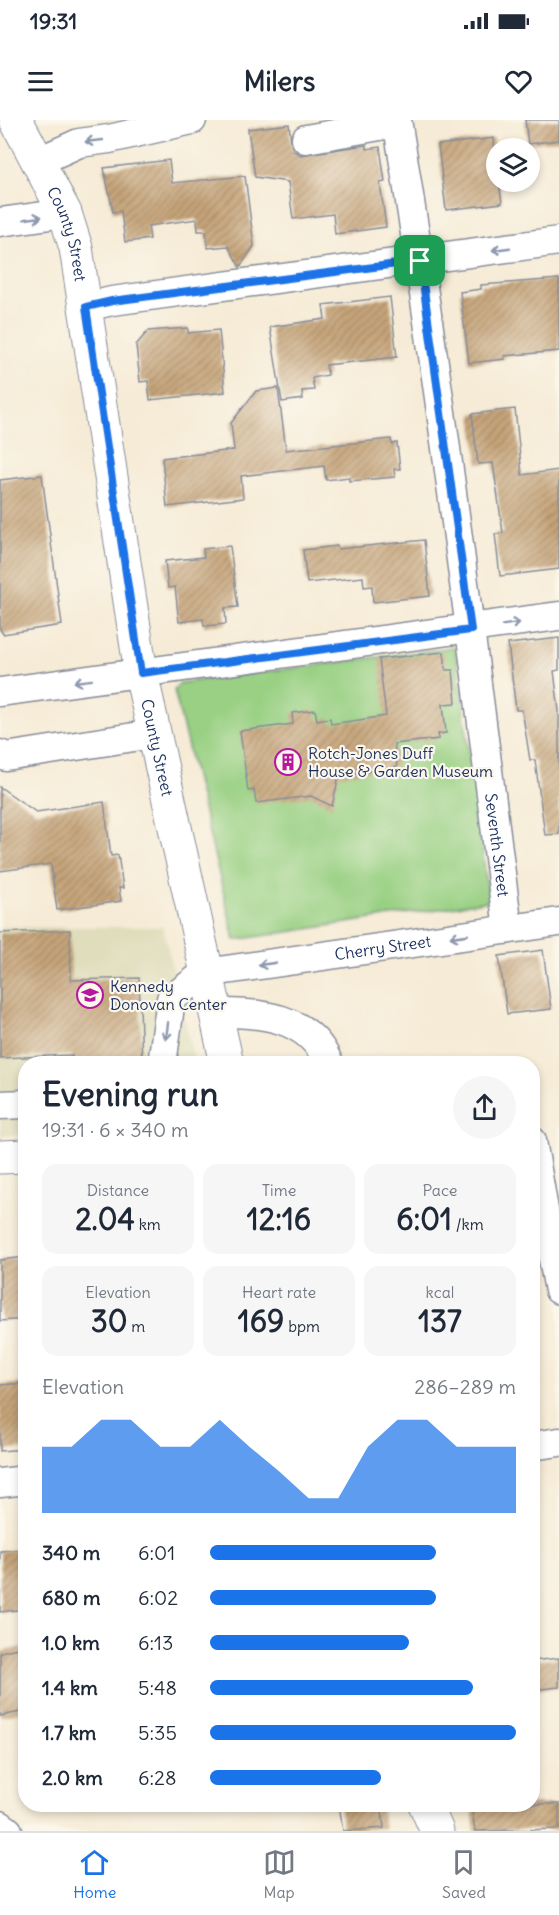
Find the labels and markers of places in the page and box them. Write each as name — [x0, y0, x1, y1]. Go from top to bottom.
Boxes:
pin — [394, 235, 445, 286]
place label: Rotch-Jones Duff House & Garden Museum — [308, 743, 493, 781]
building icon: Rotch-Jones Duff House & Garden Museum — [273, 747, 303, 777]
place label: Kennedy Donovan Center — [110, 976, 227, 1014]
school or university icon: Kennedy Donovan Center — [75, 980, 105, 1010]

